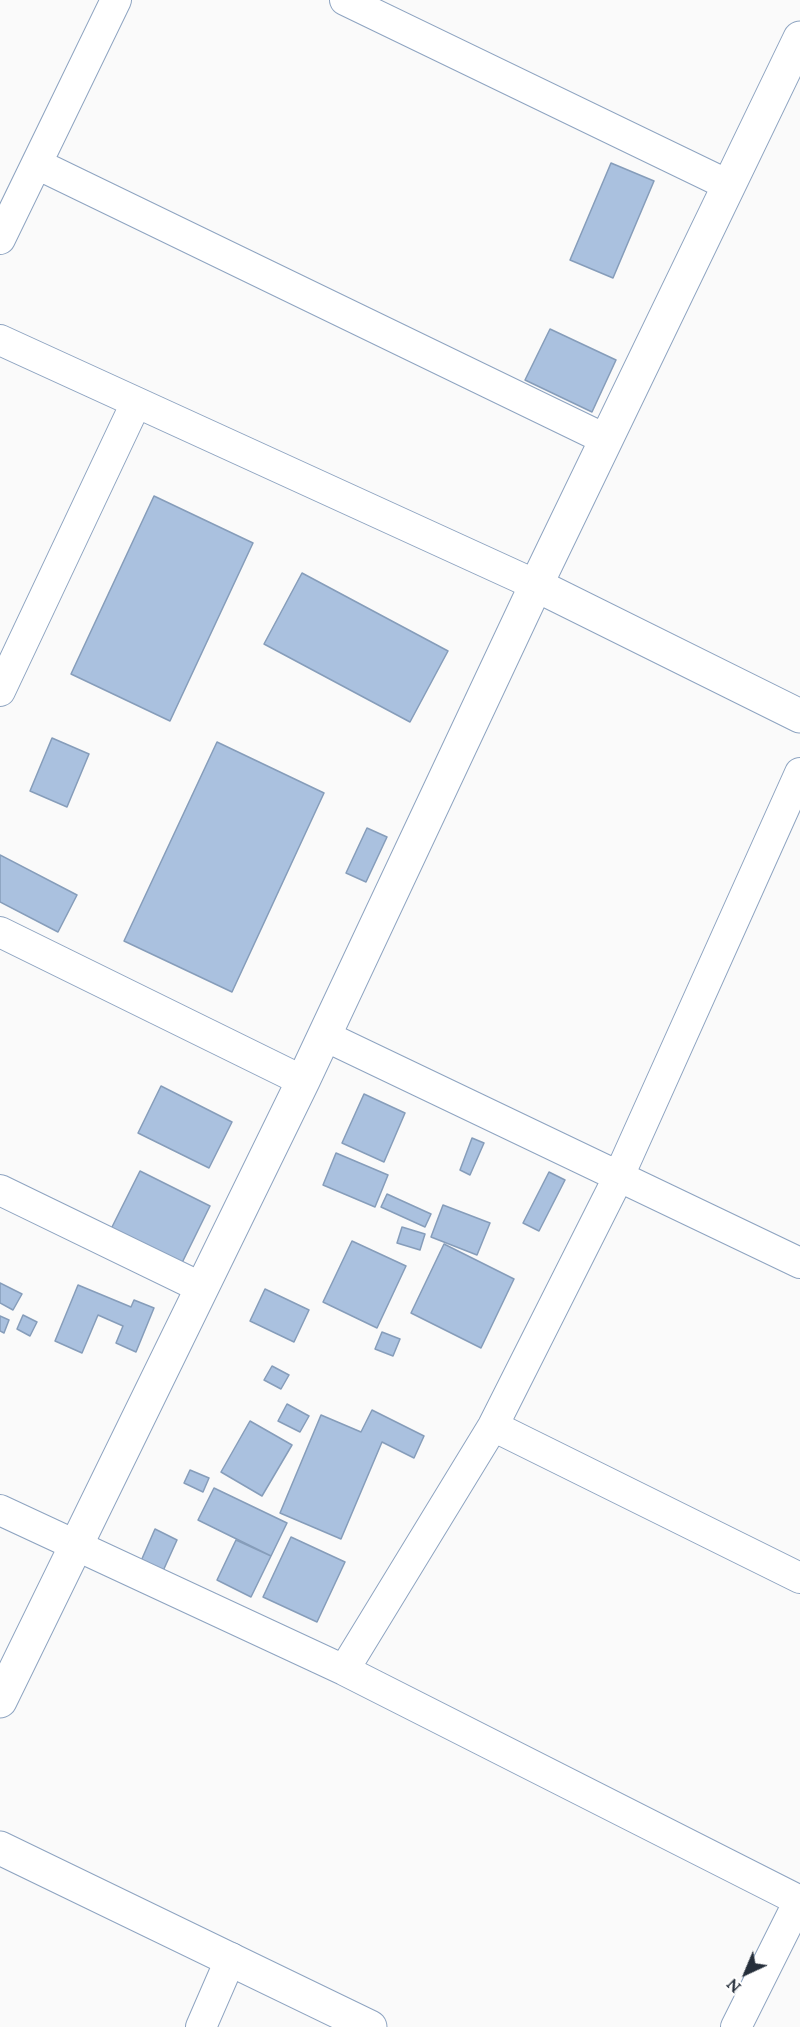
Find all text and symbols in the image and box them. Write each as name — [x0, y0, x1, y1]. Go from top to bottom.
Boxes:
north arrow — [716, 1943, 776, 2003]
text: N — [722, 1974, 745, 1997]

